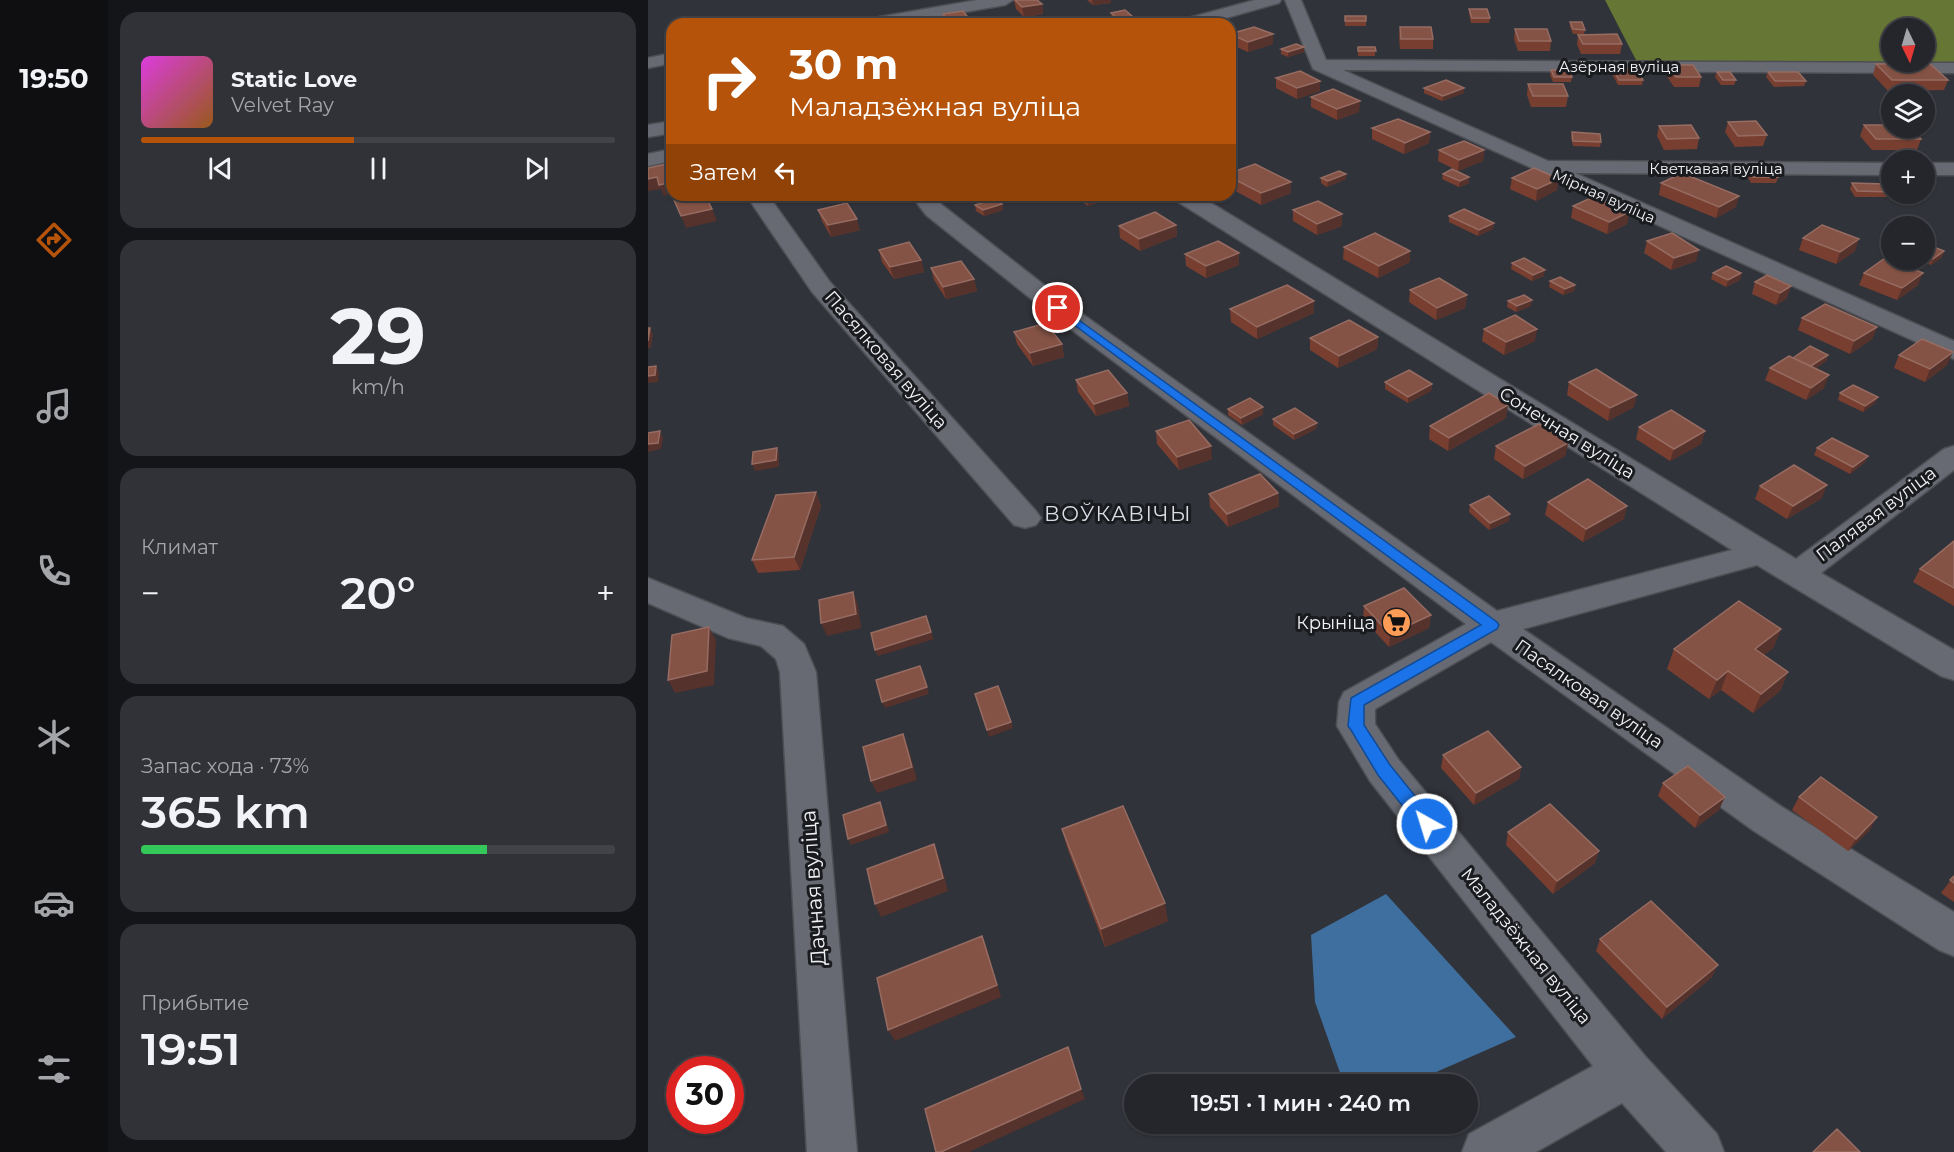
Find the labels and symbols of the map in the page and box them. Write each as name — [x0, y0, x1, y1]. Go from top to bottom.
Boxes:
north arrow — [1881, 18, 1935, 72]
street label: Азёрная вуліца — [1559, 57, 1679, 76]
street label: Кветкавая вуліца — [1649, 159, 1783, 178]
street label: Мірная вуліца — [1550, 165, 1658, 227]
pin — [1032, 282, 1083, 333]
street label: Пасялковая вуліца — [820, 286, 952, 434]
street label: Сонечная вуліца — [1495, 382, 1639, 484]
street label: Палявая вуліца — [1812, 462, 1940, 566]
district label: ВОЎКАВІЧЫ — [1044, 501, 1192, 526]
supermarket icon: Крыніца — [1380, 607, 1412, 639]
place label: Крыніца — [1296, 612, 1375, 634]
street label: Пасялковая вуліца — [1511, 635, 1667, 753]
position arrow — [1395, 792, 1459, 856]
street label: Дачная вуліца — [795, 809, 831, 967]
street label: Маладзёжная вуліца — [1456, 863, 1596, 1029]
speed limit sign: 30 — [666, 1056, 744, 1134]

